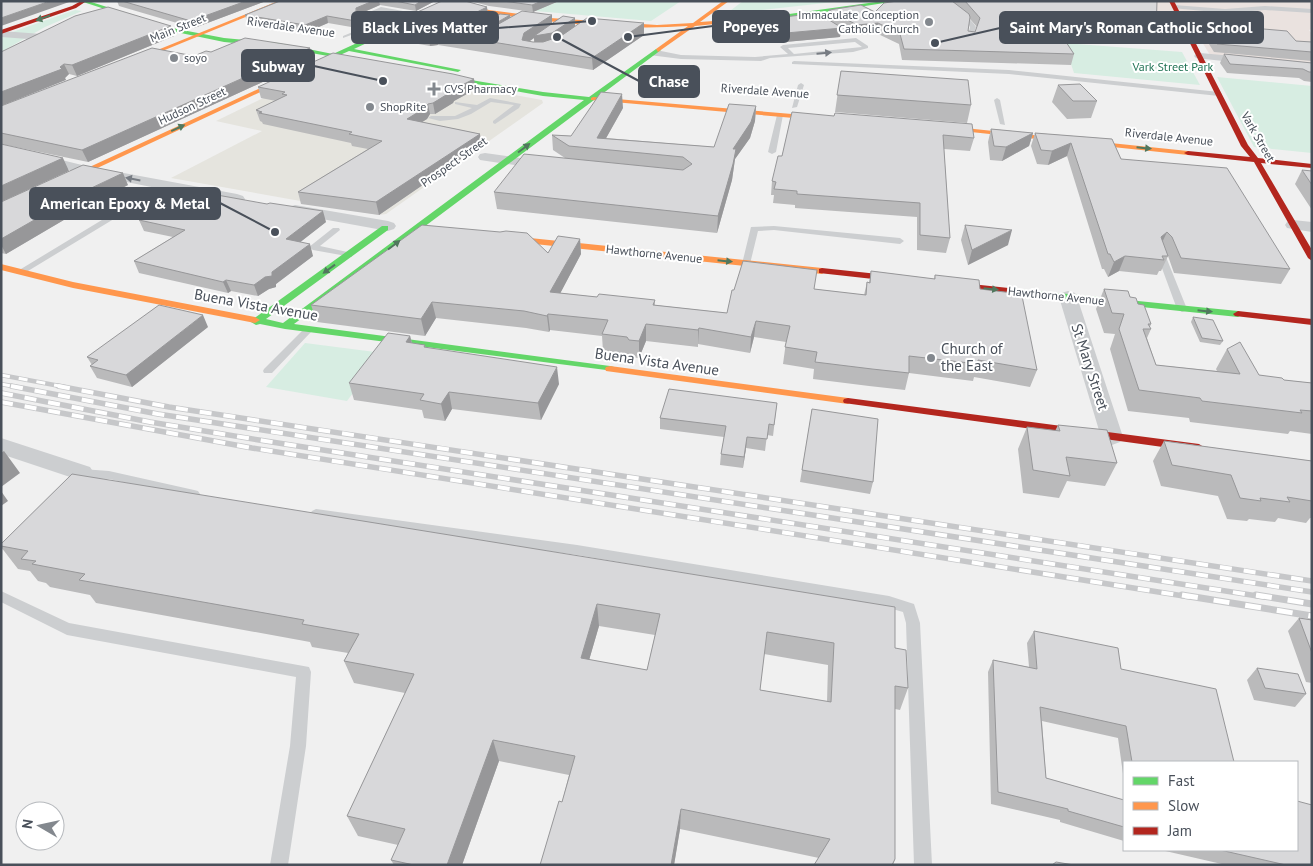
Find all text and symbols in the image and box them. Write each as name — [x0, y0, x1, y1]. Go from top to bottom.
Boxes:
place label: Immaculate Conception Catholic Church — [798, 7, 919, 36]
street label: Main Street — [148, 10, 208, 46]
callout: Popeyes — [713, 11, 789, 42]
callout: Black Lives Matter — [352, 12, 498, 43]
callout: Saint Mary's Roman Catholic School — [1000, 12, 1263, 43]
street label: Riverdale Avenue — [246, 13, 336, 40]
one-way arrow — [35, 14, 50, 22]
text: Popeyes — [723, 16, 779, 36]
marker: Immaculate Conception Catholic Church — [923, 16, 935, 28]
text: Black Lives Matter — [363, 17, 488, 37]
text: Saint Mary's Roman Catholic School — [1010, 17, 1253, 37]
one-way arrow — [816, 48, 832, 56]
place label: soyo — [184, 50, 207, 65]
callout: Subway — [242, 50, 314, 81]
marker: soyo — [168, 52, 180, 64]
text: Subway — [252, 56, 305, 76]
park label: Vark Street Park — [1132, 59, 1214, 74]
callout: Chase — [639, 66, 699, 97]
text: Chase — [649, 71, 689, 91]
street label: Riverdale Avenue — [720, 80, 810, 101]
place label: CVS Pharmacy — [444, 81, 517, 96]
street label: Hudson Street — [156, 83, 228, 128]
marker: CVS Pharmacy — [428, 83, 440, 95]
place label: ShopRite — [380, 99, 426, 114]
marker: ShopRite — [364, 101, 376, 113]
street label: Vark Street — [1238, 108, 1279, 165]
one-way arrow — [171, 123, 185, 131]
street label: Riverdale Avenue — [1124, 124, 1214, 149]
street label: Prospect Street — [418, 133, 490, 190]
one-way arrow — [517, 143, 531, 153]
one-way arrow — [1136, 144, 1152, 152]
one-way arrow — [126, 175, 141, 183]
callout: American Epoxy & Metal — [30, 188, 220, 219]
text: American Epoxy & Metal — [40, 193, 210, 213]
one-way arrow — [387, 239, 400, 250]
street label: Hawthorne Avenue — [605, 241, 703, 266]
one-way arrow — [717, 257, 733, 265]
one-way arrow — [323, 263, 336, 274]
street label: Hawthorne Avenue — [1007, 283, 1105, 308]
street label: Buena Vista Avenue — [193, 284, 319, 325]
one-way arrow — [983, 285, 999, 293]
one-way arrow — [1197, 308, 1213, 316]
street label: St Mary Street — [1067, 321, 1113, 413]
place label: Church of the East — [941, 339, 1004, 375]
street label: Buena Vista Avenue — [594, 343, 720, 380]
marker: Church of the East — [925, 352, 937, 364]
legend — [1123, 761, 1298, 851]
text: Fast — [1168, 771, 1195, 790]
text: Slow — [1168, 796, 1199, 815]
north arrow — [15, 801, 65, 851]
text: N — [18, 818, 37, 830]
text: Jam — [1167, 821, 1192, 840]

